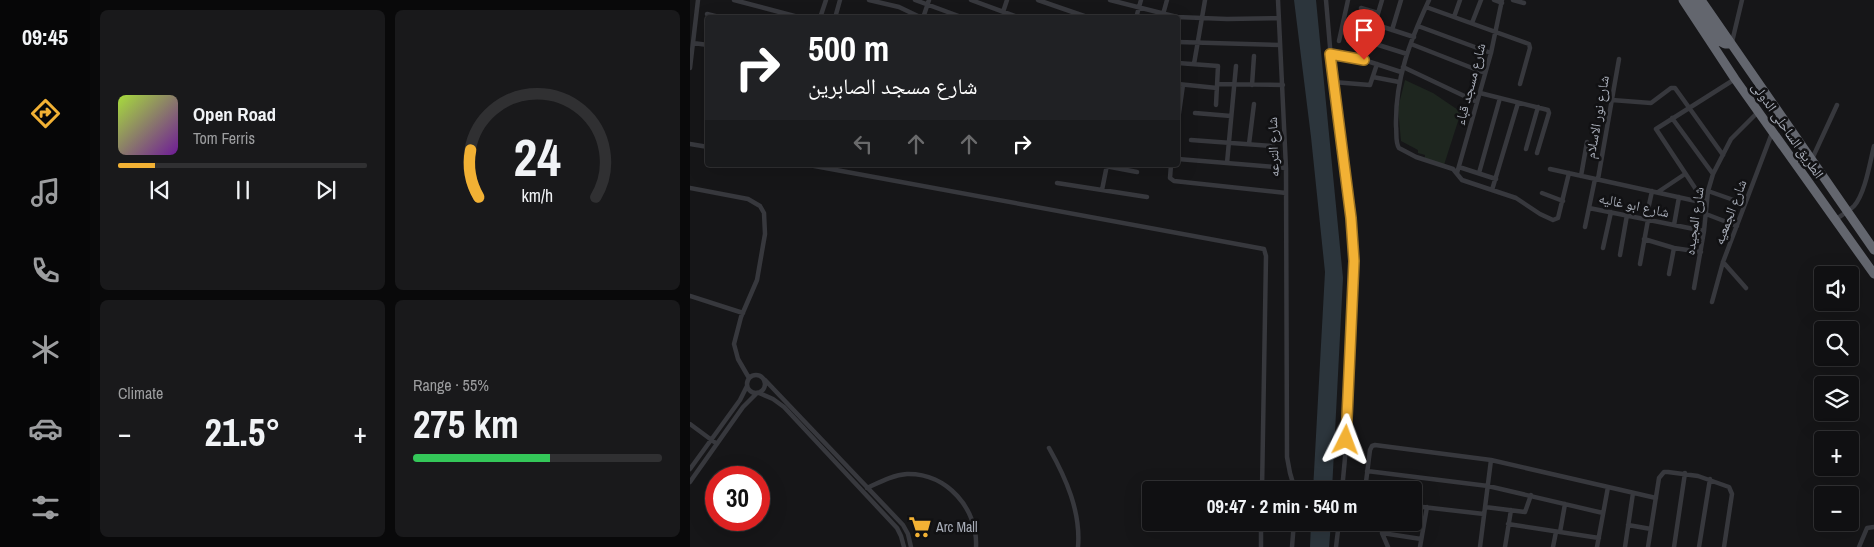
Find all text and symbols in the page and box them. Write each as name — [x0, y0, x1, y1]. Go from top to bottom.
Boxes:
pin — [1343, 9, 1385, 60]
icon: arrive — [1350, 16, 1378, 44]
text: 09:45 — [22, 22, 68, 52]
text: 500 m — [808, 25, 889, 72]
icon: right — [725, 35, 790, 100]
street label: شارع مسجد قباء — [1450, 41, 1491, 127]
text: شارع مسجد الصابرين — [808, 71, 978, 101]
street label: شارع نور الاسلام — [1581, 74, 1614, 160]
street label: الطريق الساحلى الدولى — [1747, 78, 1828, 182]
icon: directions — [28, 96, 63, 131]
text: Open Road — [193, 101, 276, 127]
street label: شارع الترعه — [1263, 117, 1284, 177]
text: 24 — [514, 122, 561, 192]
text: Tom Ferris — [193, 127, 255, 149]
icon: left — [849, 130, 877, 158]
icon: ahead — [902, 130, 930, 158]
icon: ahead — [955, 130, 983, 158]
icon: right — [1008, 130, 1036, 158]
icon: music — [28, 175, 63, 210]
icon: previous — [146, 176, 174, 204]
icon: pause — [229, 176, 257, 204]
icon: next — [312, 176, 340, 204]
street label: شارع الجمعيه — [1709, 177, 1752, 248]
text: km/h — [522, 184, 553, 208]
street label: شارع المجيده — [1680, 186, 1709, 256]
street label: شارع ابو غاليه — [1597, 189, 1671, 222]
icon: phone — [28, 253, 63, 288]
map controls — [1814, 266, 1859, 531]
button: sound — [1814, 266, 1859, 311]
button: search — [1814, 321, 1859, 366]
icon: climate — [28, 332, 63, 367]
text: Range · 55% — [413, 374, 489, 396]
button: layers — [1814, 376, 1859, 421]
text: Climate — [118, 382, 163, 404]
text: 275 km — [413, 399, 519, 450]
text: 21.5° — [205, 407, 280, 458]
icon: car — [28, 411, 63, 446]
position arrow — [1319, 413, 1371, 465]
text: − — [118, 414, 131, 452]
text: + — [354, 414, 367, 452]
button: + — [1814, 431, 1859, 476]
speed limit sign: 30 — [705, 466, 770, 531]
button: − — [1814, 486, 1859, 531]
icon: filters — [28, 490, 63, 525]
text: 09:47 · 2 min · 540 m — [1207, 493, 1357, 519]
supermarket icon: Arc Mall — [907, 514, 933, 540]
place label: Arc Mall — [935, 518, 977, 536]

